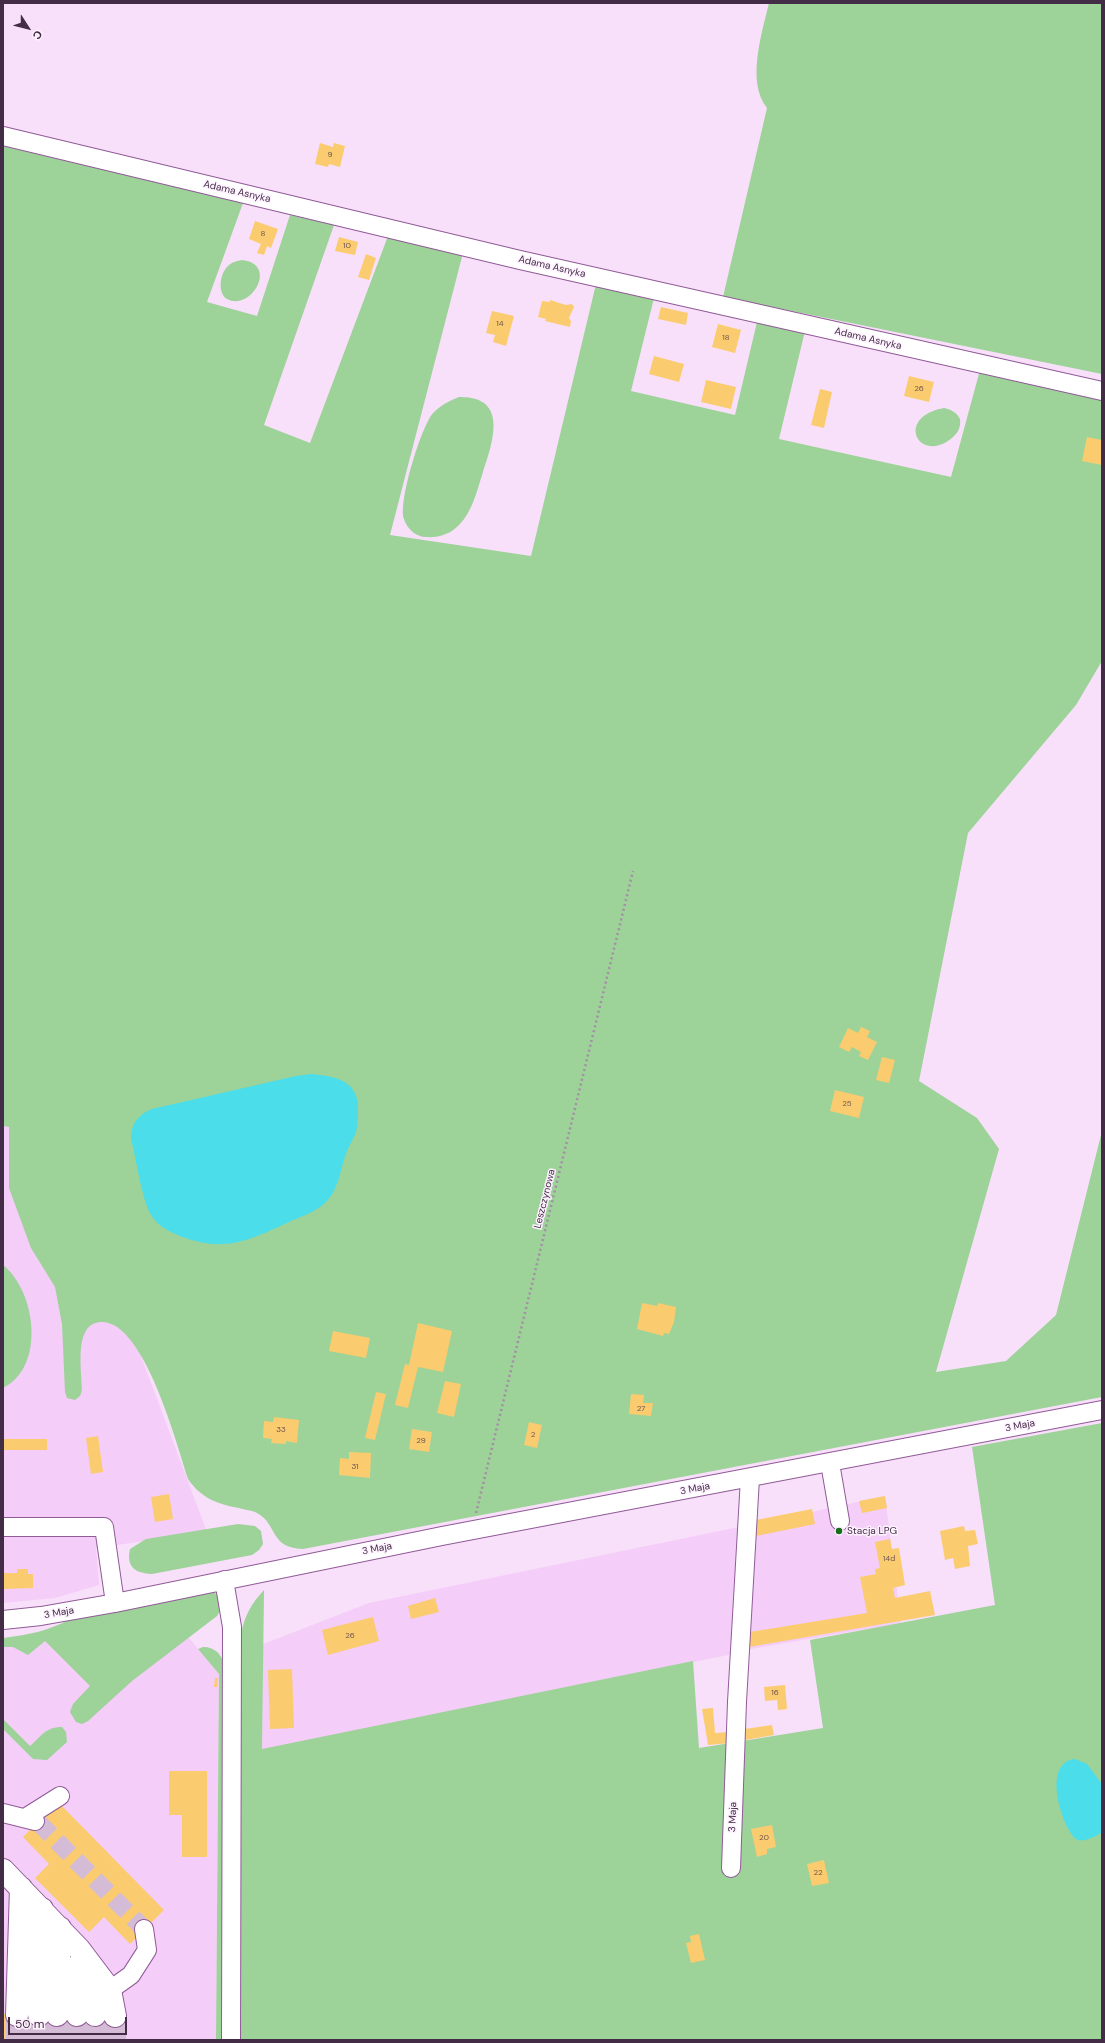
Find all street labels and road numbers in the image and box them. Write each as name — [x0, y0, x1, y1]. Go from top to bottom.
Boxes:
street label: Adama Asnyka — [202, 178, 272, 206]
street label: Adama Asnyka — [517, 253, 587, 281]
street label: Adama Asnyka — [833, 325, 903, 353]
street label: Leszczynowa — [532, 1168, 558, 1230]
street label: 3 Maja — [1004, 1417, 1036, 1435]
street label: 3 Maja — [679, 1480, 711, 1498]
street label: 3 Maja — [361, 1540, 393, 1558]
street label: 3 Maja — [43, 1604, 75, 1622]
street label: 3 Maja — [726, 1802, 740, 1832]

